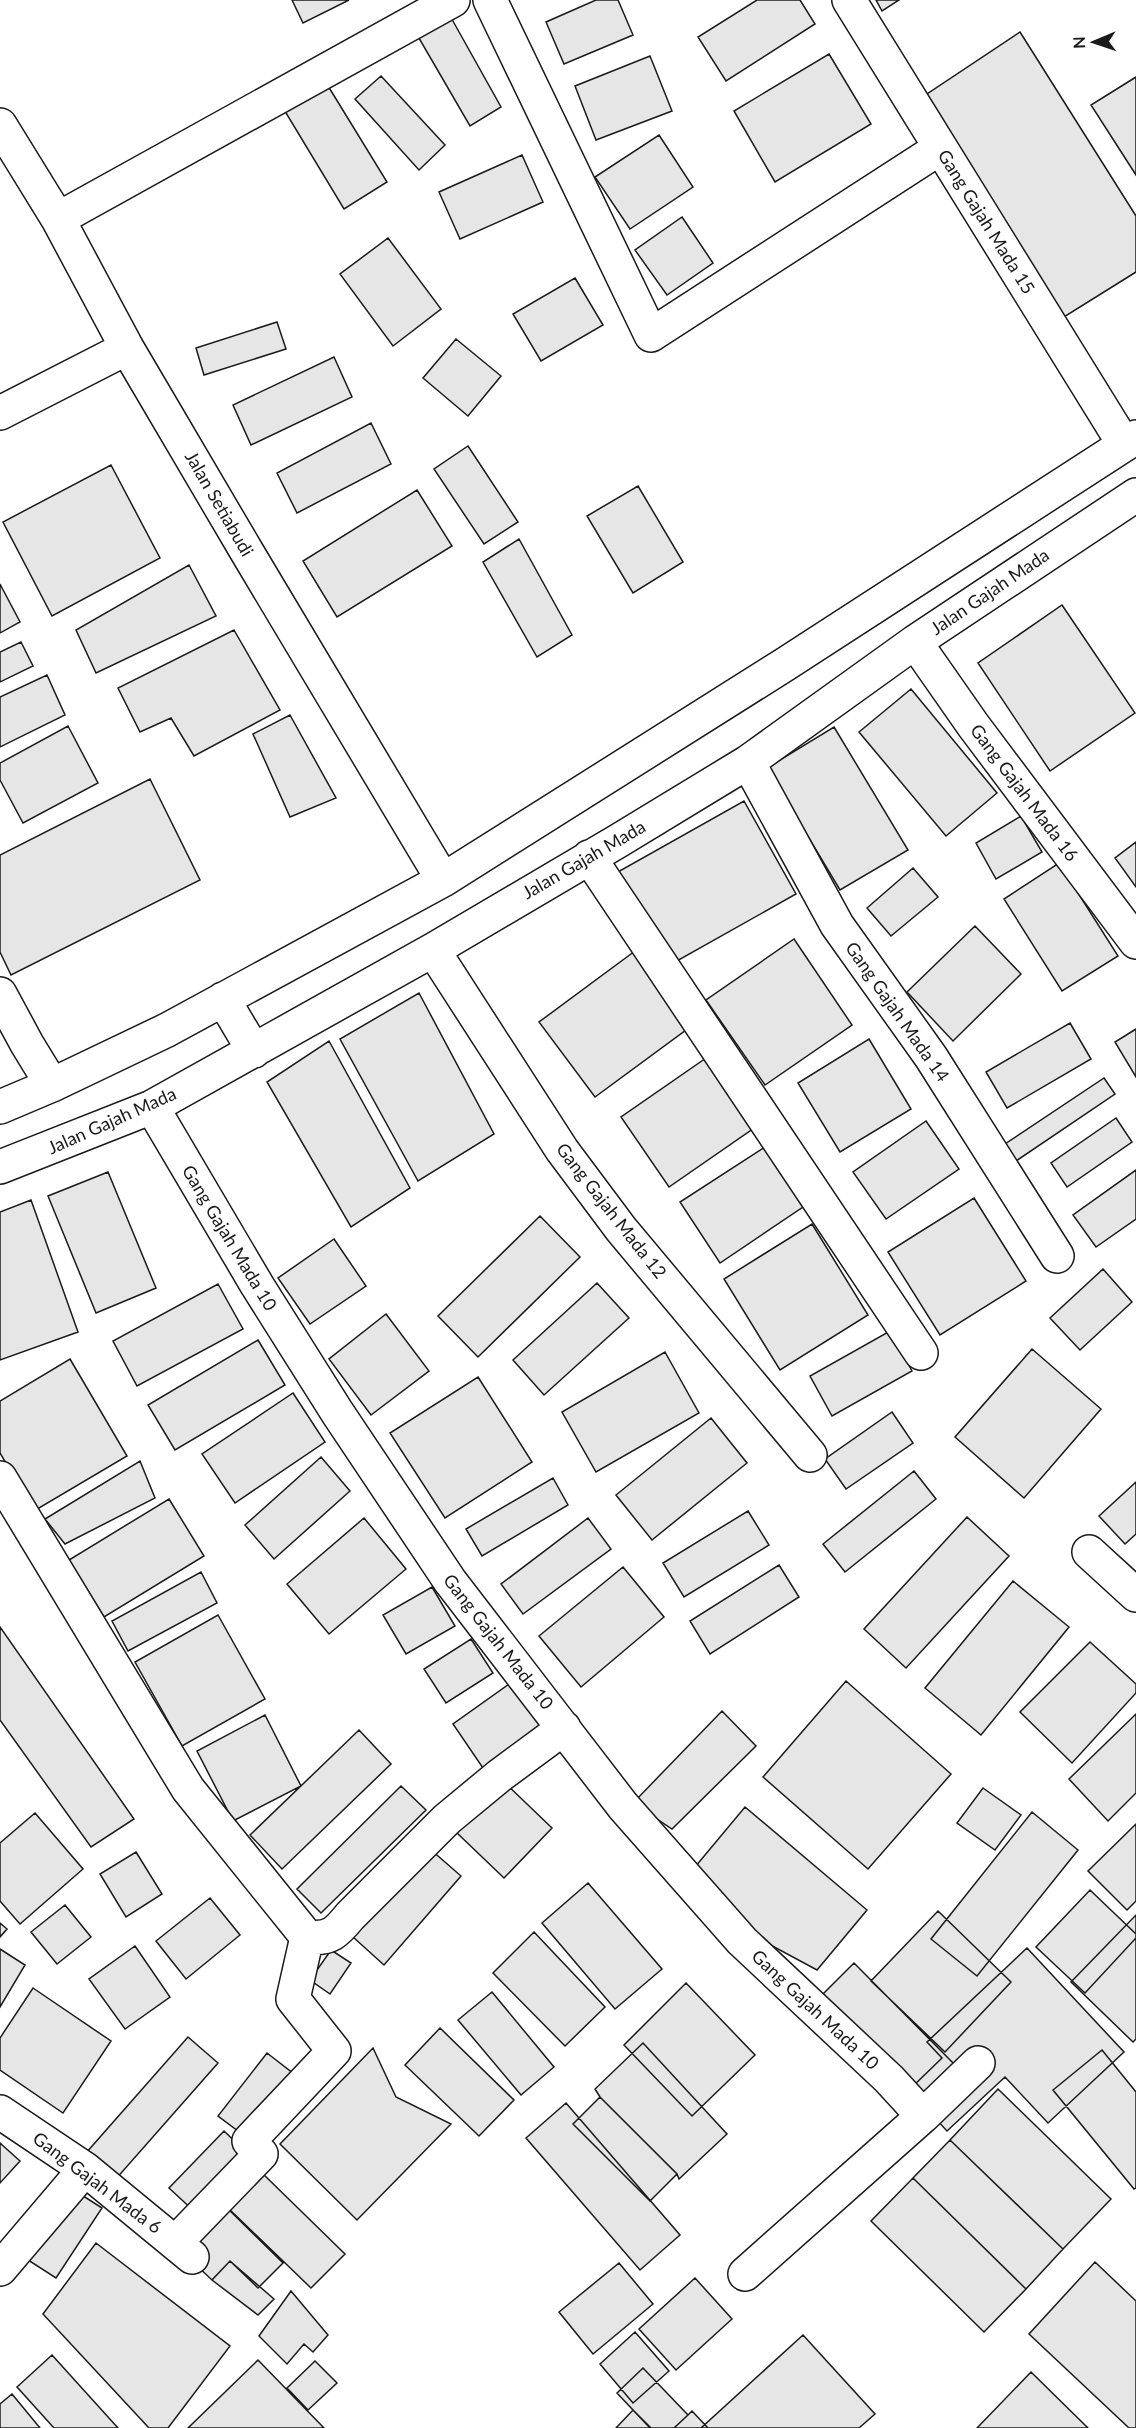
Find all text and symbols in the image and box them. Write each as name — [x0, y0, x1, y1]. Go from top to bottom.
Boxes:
north arrow — [1064, 12, 1124, 72]
text: N — [1069, 36, 1088, 49]
street label: Gang Gajah Mada 15 — [934, 145, 1040, 298]
street label: Jalan Setiabudi — [181, 447, 259, 560]
street label: Jalan Gajah Mada — [926, 543, 1053, 639]
street label: Gang Gajah Mada 16 — [966, 720, 1084, 865]
street label: Jalan Gajah Mada — [518, 815, 649, 903]
street label: Gang Gajah Mada 14 — [841, 937, 954, 1086]
street label: Jalan Gajah Mada — [44, 1082, 179, 1158]
street label: Gang Gajah Mada 12 — [552, 1138, 672, 1283]
street label: Gang Gajah Mada 10 — [178, 1161, 282, 1314]
street label: Gang Gajah Mada 10 — [439, 1569, 559, 1714]
street label: Gang Gajah Mada 10 — [748, 1945, 884, 2074]
street label: Gang Gajah Mada 6 — [29, 2127, 166, 2238]

